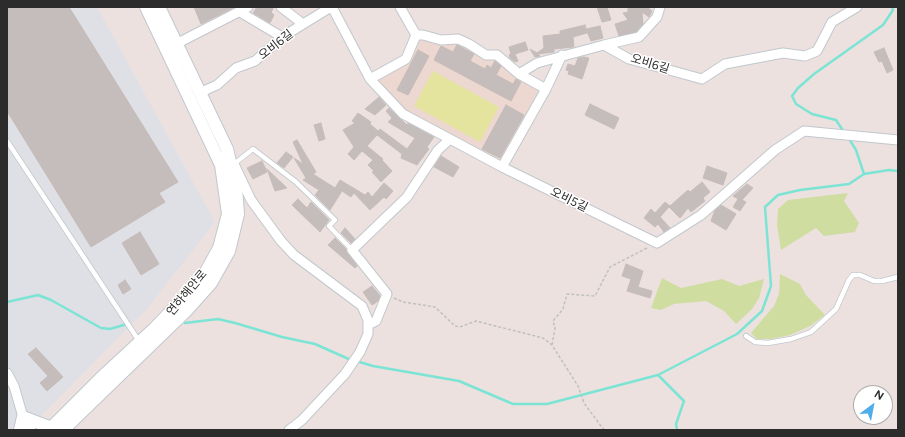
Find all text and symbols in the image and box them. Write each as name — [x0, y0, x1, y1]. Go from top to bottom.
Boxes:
street label: 오비6길 — [256, 27, 296, 63]
street label: 오비6길 — [629, 51, 671, 77]
street label: 오비5길 — [548, 185, 590, 215]
street label: 연하해안로 — [164, 267, 210, 319]
north arrow — [853, 385, 893, 425]
text: N — [872, 387, 886, 403]

